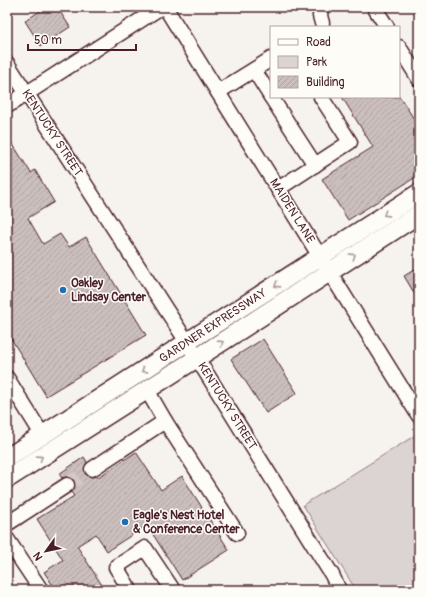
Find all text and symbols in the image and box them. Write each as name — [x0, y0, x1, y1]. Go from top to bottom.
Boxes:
scale bar — [28, 26, 136, 52]
legend — [270, 26, 400, 98]
text: 50 m — [34, 33, 62, 48]
text: Road — [306, 35, 331, 50]
text: Park — [306, 55, 327, 70]
text: Building — [306, 75, 345, 90]
street label: KENTUCKY STREET — [18, 87, 86, 179]
street label: MAIDEN LANE — [266, 176, 318, 246]
one-way arrow — [383, 210, 390, 217]
one-way arrow — [349, 253, 356, 261]
place label: Oakley Lindsay Center — [71, 276, 147, 305]
one-way arrow — [274, 280, 281, 288]
marker: Oakley Lindsay Center — [58, 285, 68, 295]
street label: GARDNER EXPRESSWAY — [156, 286, 270, 366]
one-way arrow — [216, 341, 223, 348]
street label: KENTUCKY STREET — [194, 359, 260, 453]
one-way arrow — [141, 365, 148, 373]
one-way arrow — [36, 455, 43, 462]
place label: Eagle's Nest Hotel & Conference Center — [133, 508, 240, 537]
marker: Eagle's Nest Hotel & Conference Center — [120, 517, 130, 527]
north arrow — [26, 531, 66, 571]
text: N — [30, 549, 46, 563]

